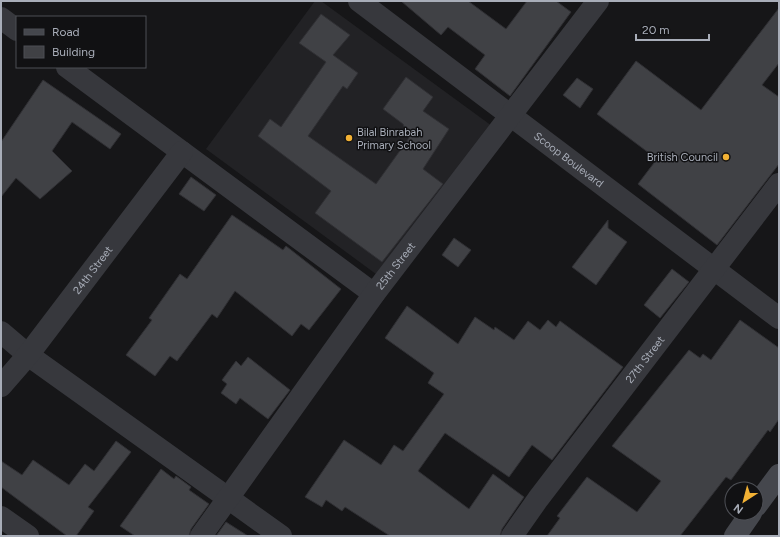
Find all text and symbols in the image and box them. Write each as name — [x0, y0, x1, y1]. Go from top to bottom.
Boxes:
legend — [16, 16, 146, 68]
scale bar — [636, 16, 709, 42]
text: 20 m — [642, 23, 670, 37]
text: Road — [52, 25, 80, 39]
text: Building — [52, 45, 95, 59]
place label: Bilal Binrabah Primary School — [357, 126, 431, 152]
street label: Scoop Boulevard — [531, 129, 606, 190]
marker: Bilal Binrabah Primary School — [344, 133, 354, 143]
place label: British Council — [647, 151, 718, 164]
marker: British Council — [721, 152, 731, 162]
street label: 25th Street — [374, 240, 418, 292]
street label: 24th Street — [71, 244, 115, 297]
street label: 27th Street — [623, 334, 667, 386]
north arrow — [724, 481, 764, 521]
text: N — [731, 501, 746, 516]

